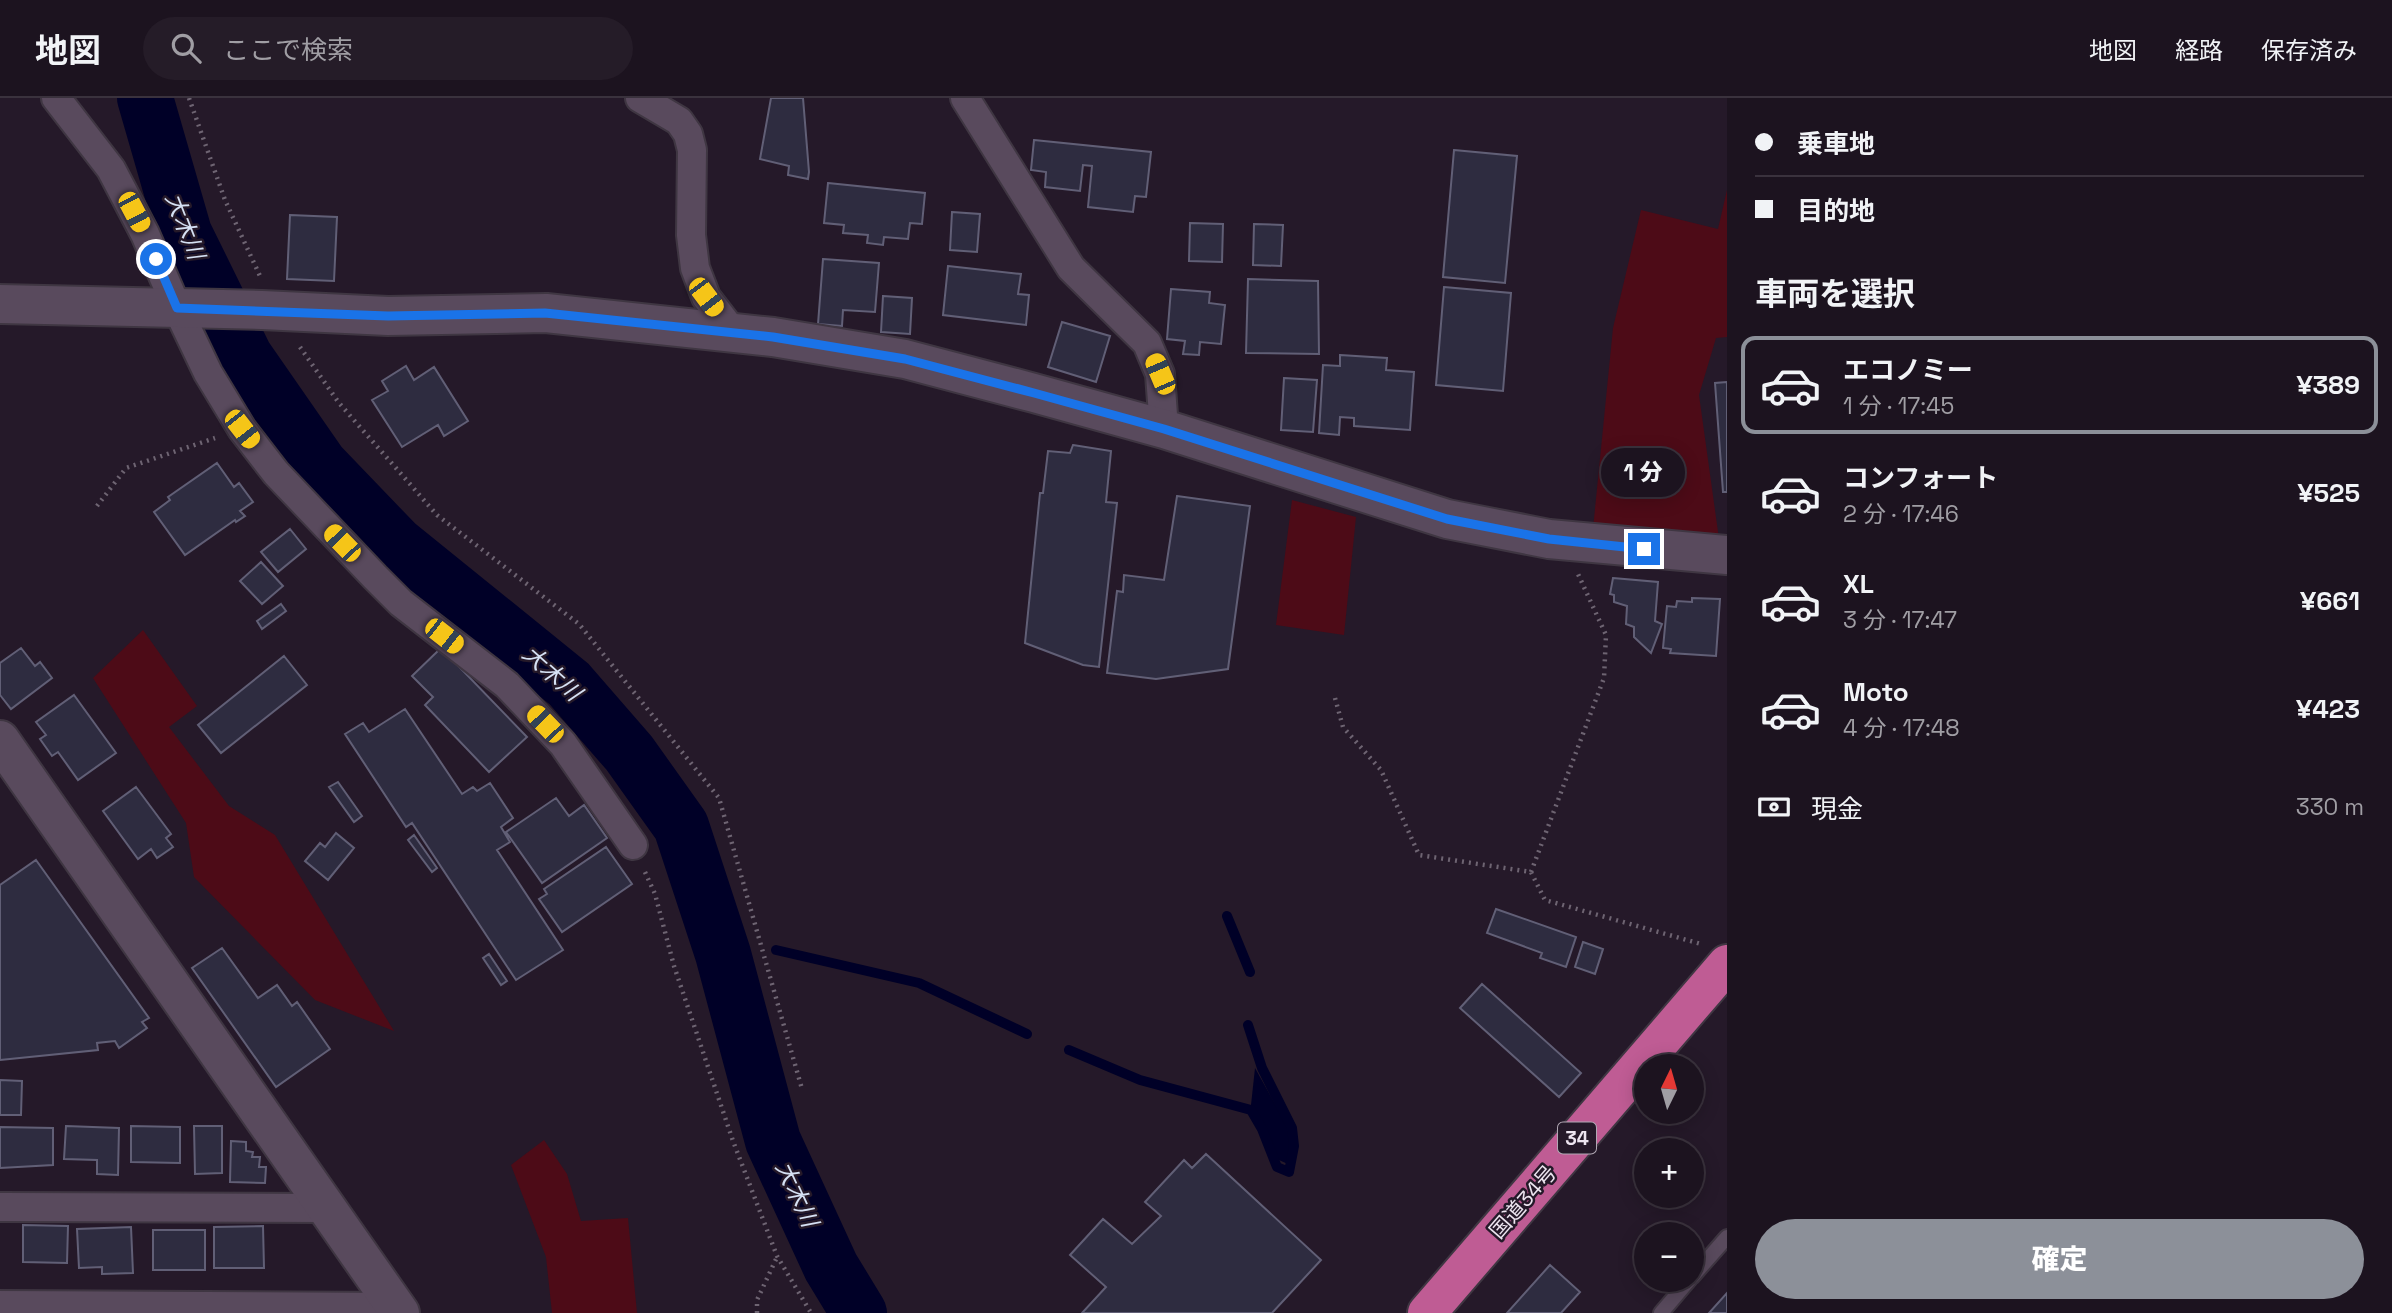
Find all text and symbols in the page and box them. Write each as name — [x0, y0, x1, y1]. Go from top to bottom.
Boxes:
search box — [143, 17, 633, 80]
icon: search — [167, 29, 205, 67]
text: 地図 — [35, 30, 101, 72]
text: ここで検索 — [223, 33, 353, 67]
text: 地図 — [2089, 35, 2137, 66]
text: 経路 — [2175, 35, 2223, 66]
text: 保存済み — [2261, 35, 2357, 66]
text: 乗車地 — [1797, 127, 1875, 161]
water label: 大木川 — [159, 188, 212, 266]
car — [115, 189, 154, 235]
text: 目的地 — [1797, 194, 1875, 228]
route start — [140, 243, 172, 275]
car — [685, 274, 728, 320]
text: 車両を選択 — [1755, 274, 1915, 314]
car — [1143, 351, 1178, 397]
text: エコノミー — [1843, 353, 1973, 387]
icon: car — [1759, 354, 1822, 417]
text: ¥389 — [2296, 368, 2360, 402]
text: 1 分 · 17:45 — [1843, 391, 1954, 421]
car — [221, 406, 264, 452]
callout: 1 分 — [1602, 448, 1686, 496]
text: 1 分 — [1623, 457, 1663, 487]
text: コンフォート — [1843, 461, 1998, 495]
icon: car — [1759, 462, 1822, 525]
text: ¥525 — [2297, 476, 2360, 510]
text: 2 分 · 17:46 — [1843, 499, 1959, 529]
car — [320, 521, 365, 565]
route end — [1628, 533, 1660, 565]
text: XL — [1843, 567, 1874, 601]
icon: car — [1759, 570, 1822, 633]
text: ¥661 — [2300, 584, 2360, 618]
text: 3 分 · 17:47 — [1843, 605, 1957, 635]
car — [421, 615, 468, 657]
water label: 大木川 — [516, 639, 590, 709]
text: Moto — [1843, 675, 1909, 709]
icon: car — [1759, 678, 1822, 741]
text: ¥423 — [2296, 692, 2360, 726]
car — [523, 702, 568, 746]
text: 4 分 · 17:48 — [1843, 713, 1960, 743]
icon: cash — [1755, 788, 1793, 826]
text: 現金 — [1811, 792, 1863, 826]
text: 330 m — [2296, 792, 2364, 822]
north arrow — [1634, 1054, 1704, 1124]
map controls — [1634, 1054, 1704, 1292]
road number: 34 — [1558, 1122, 1596, 1154]
button: + — [1634, 1138, 1704, 1208]
water label: 大木川 — [769, 1156, 826, 1234]
street label: 国道34号 — [1483, 1159, 1562, 1244]
button: 確定 — [1755, 1219, 2364, 1299]
button: − — [1634, 1222, 1704, 1292]

